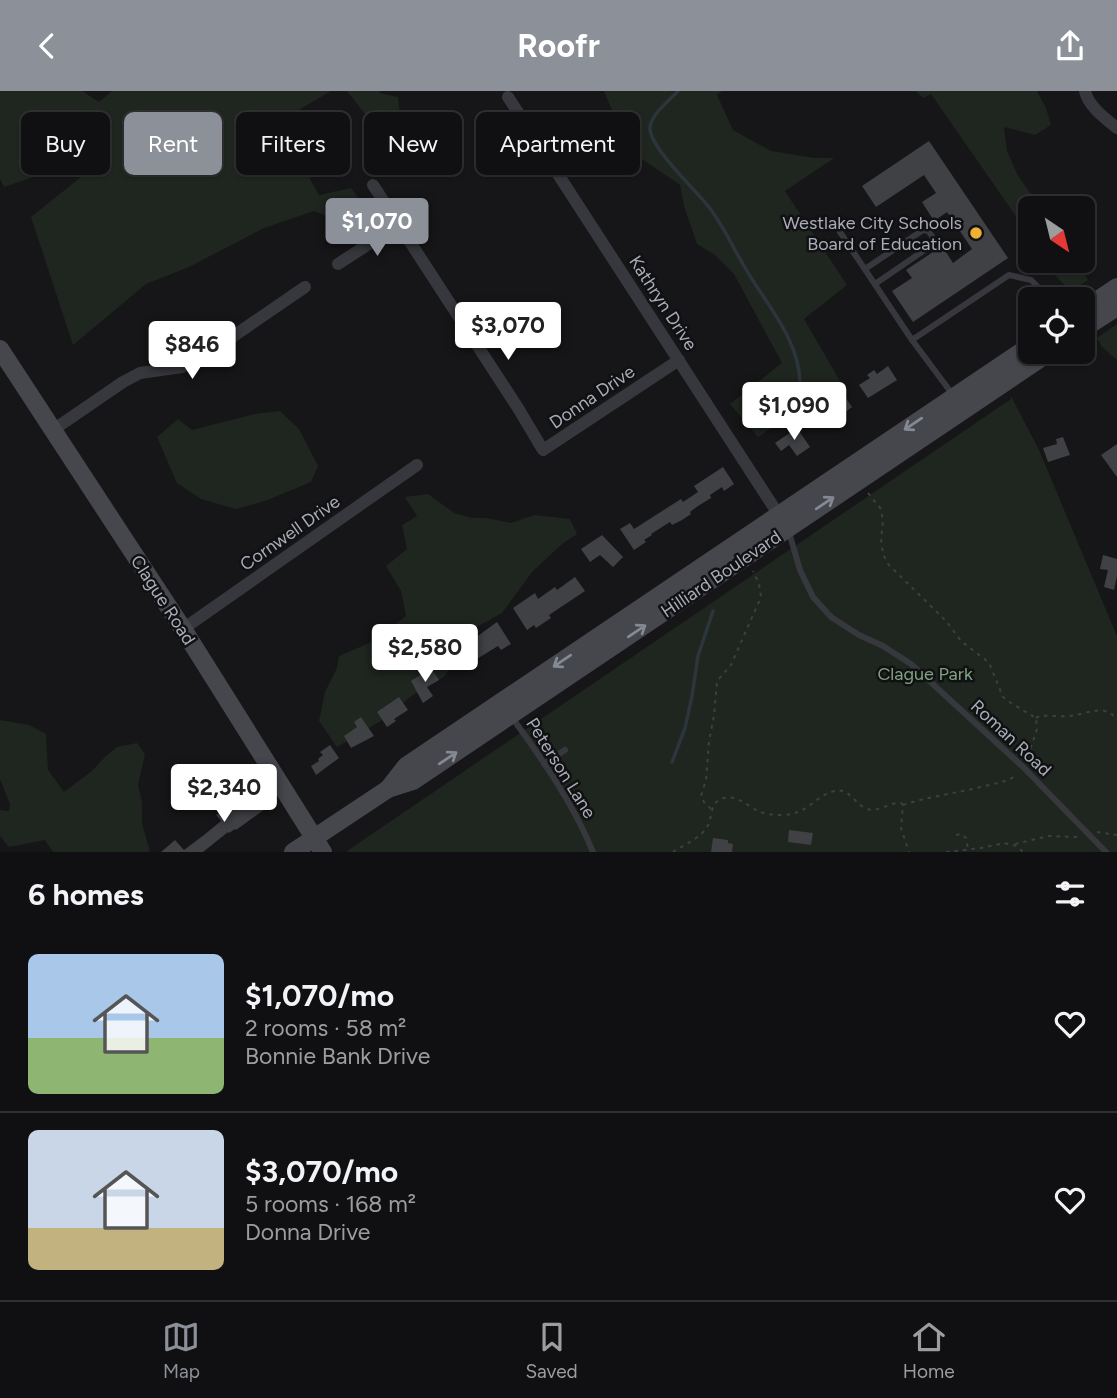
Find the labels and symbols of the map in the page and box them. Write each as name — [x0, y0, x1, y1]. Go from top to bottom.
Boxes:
north arrow — [1018, 196, 1096, 273]
pin: $1,070 — [320, 199, 434, 258]
place label: Westlake City Schools Board of Education — [783, 212, 962, 255]
marker: Westlake City Schools Board of Education — [968, 225, 984, 241]
street label: Kathryn Drive — [624, 251, 702, 355]
pin: $3,070 — [451, 303, 565, 362]
pin: $846 — [151, 321, 233, 381]
street label: Donna Drive — [545, 360, 639, 434]
pin: $1,090 — [737, 383, 851, 442]
one-way arrow — [904, 417, 923, 431]
street label: Cornwell Drive — [236, 490, 344, 576]
one-way arrow — [815, 496, 835, 510]
street label: Hilliard Boulevard — [657, 526, 785, 622]
street label: Clague Road — [126, 551, 200, 649]
one-way arrow — [627, 623, 646, 638]
pin: $2,580 — [368, 625, 482, 684]
one-way arrow — [553, 654, 572, 668]
park label: Clague Park — [877, 663, 973, 685]
street label: Roman Road — [966, 695, 1056, 781]
street label: Peterson Lane — [521, 714, 601, 823]
one-way arrow — [438, 751, 457, 765]
pin: $2,340 — [167, 765, 281, 824]

